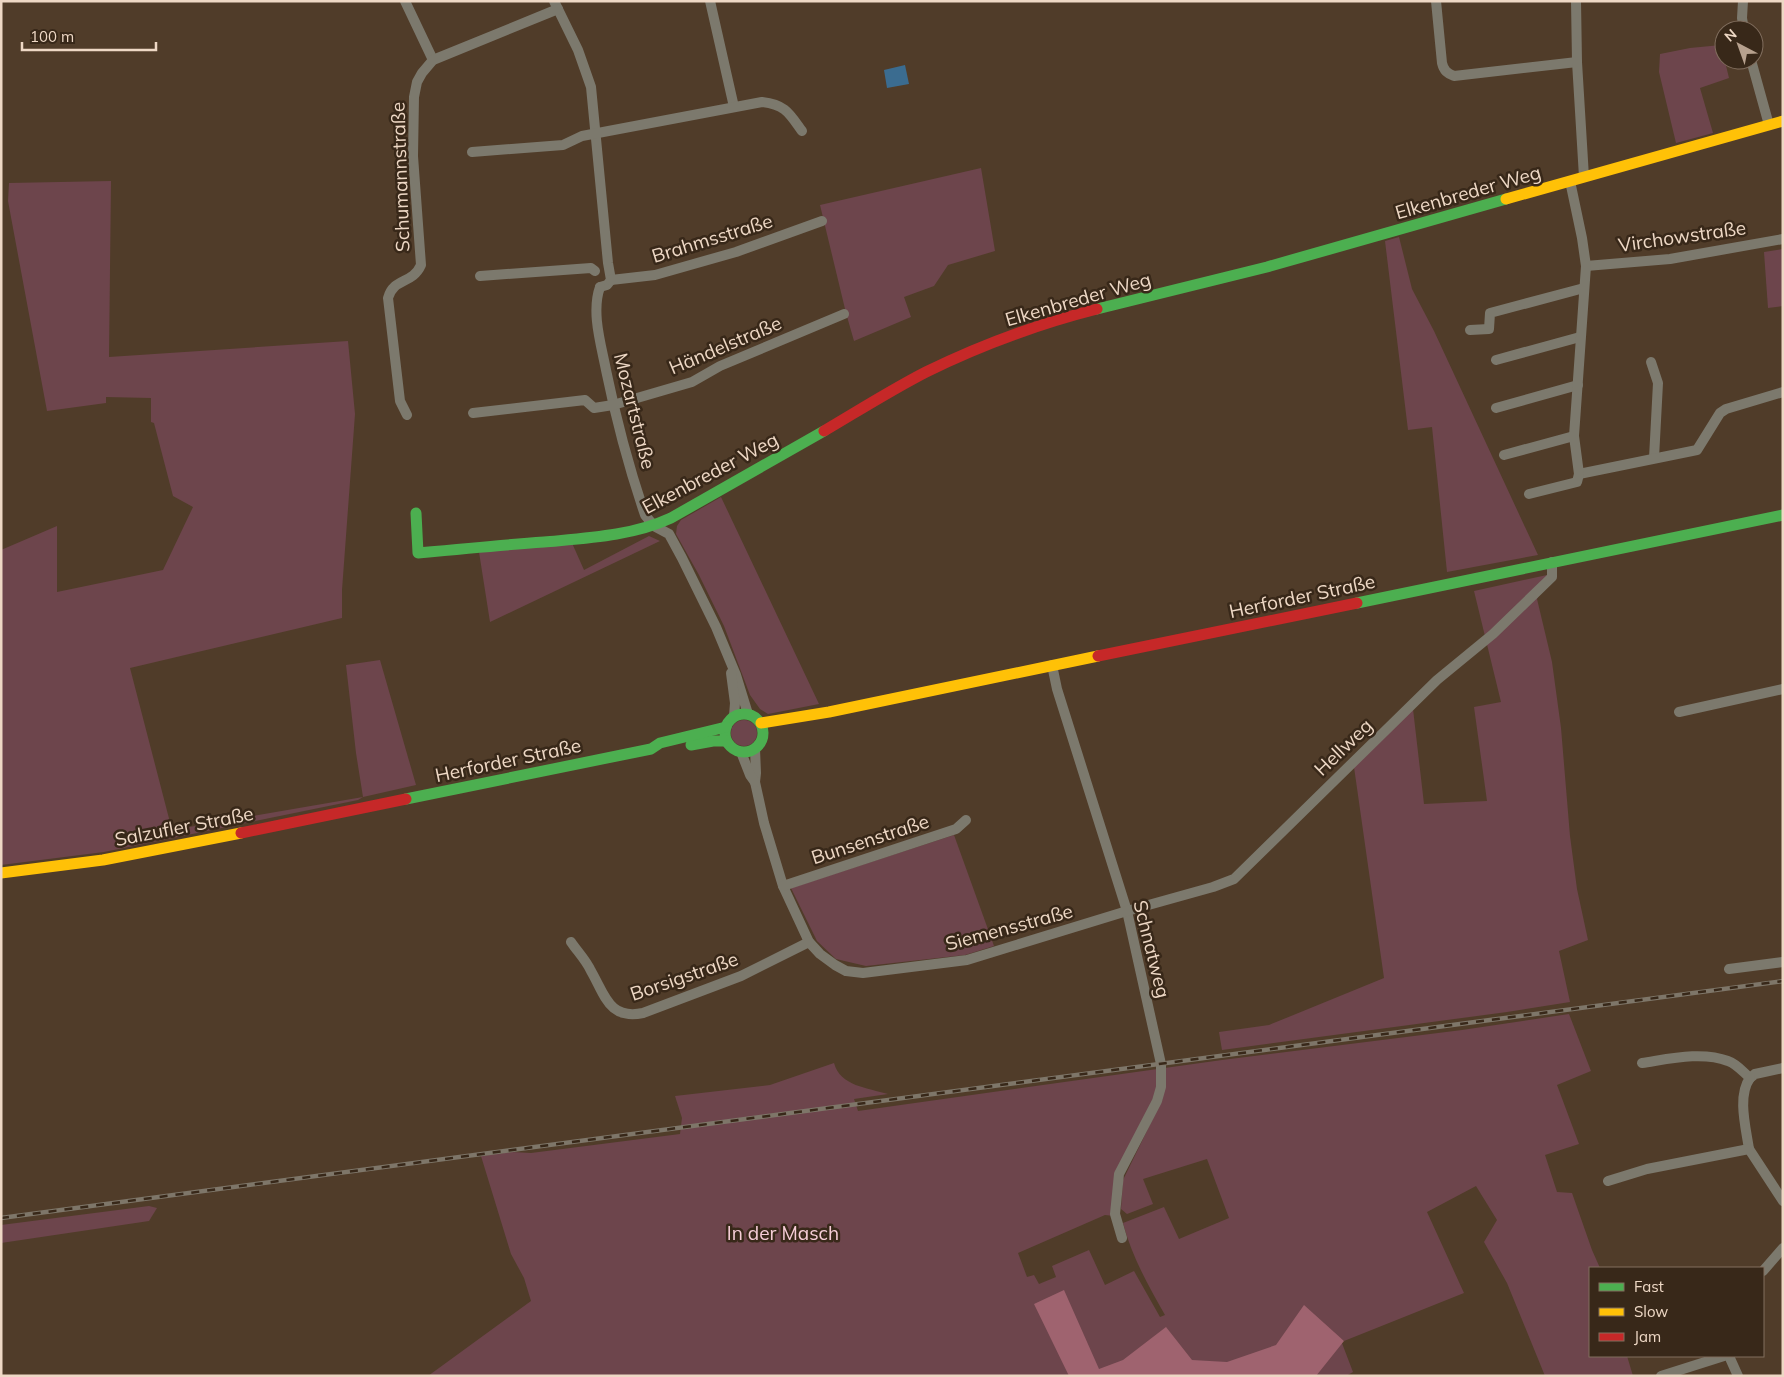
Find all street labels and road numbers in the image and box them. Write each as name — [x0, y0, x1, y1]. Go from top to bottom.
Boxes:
street label: Schumannstraße — [385, 101, 415, 253]
street label: Elkenbreder Weg — [1392, 160, 1544, 224]
street label: Brahmsstraße — [649, 208, 775, 268]
street label: Virchowstraße — [1617, 215, 1747, 257]
street label: Elkenbreder Weg — [1002, 267, 1154, 331]
street label: Händelstraße — [665, 311, 785, 379]
street label: Mozartstraße — [609, 350, 661, 472]
street label: Elkenbreder Weg — [638, 427, 782, 519]
street label: Herforder Straße — [1227, 569, 1377, 623]
street label: Hellweg — [1309, 713, 1377, 781]
street label: Herforder Straße — [433, 733, 583, 787]
street label: Salzufler Straße — [113, 801, 255, 851]
street label: Bunsenstraße — [808, 809, 932, 869]
street label: Siemensstraße — [943, 898, 1075, 956]
street label: Schnatweg — [1128, 898, 1176, 1000]
street label: Borsigstraße — [627, 946, 741, 1006]

